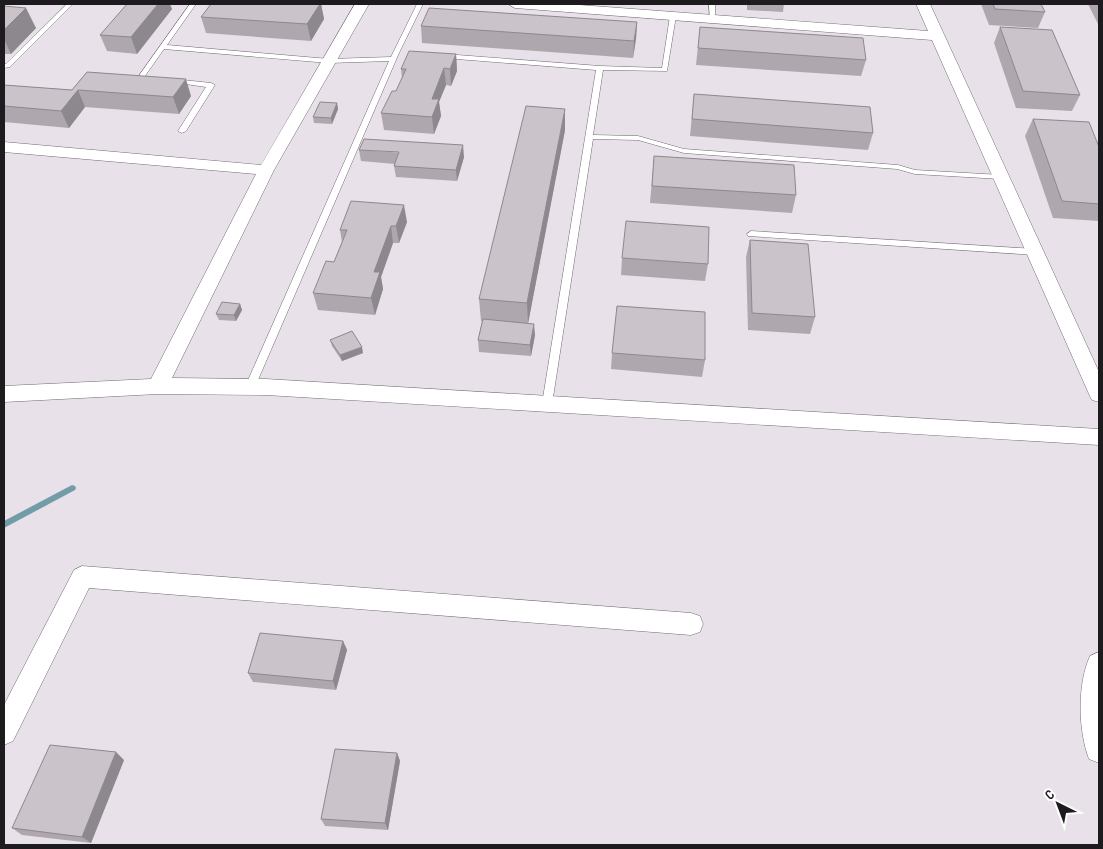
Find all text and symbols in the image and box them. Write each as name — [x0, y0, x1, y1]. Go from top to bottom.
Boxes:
north arrow — [1033, 779, 1083, 829]
text: С — [1041, 786, 1058, 803]

